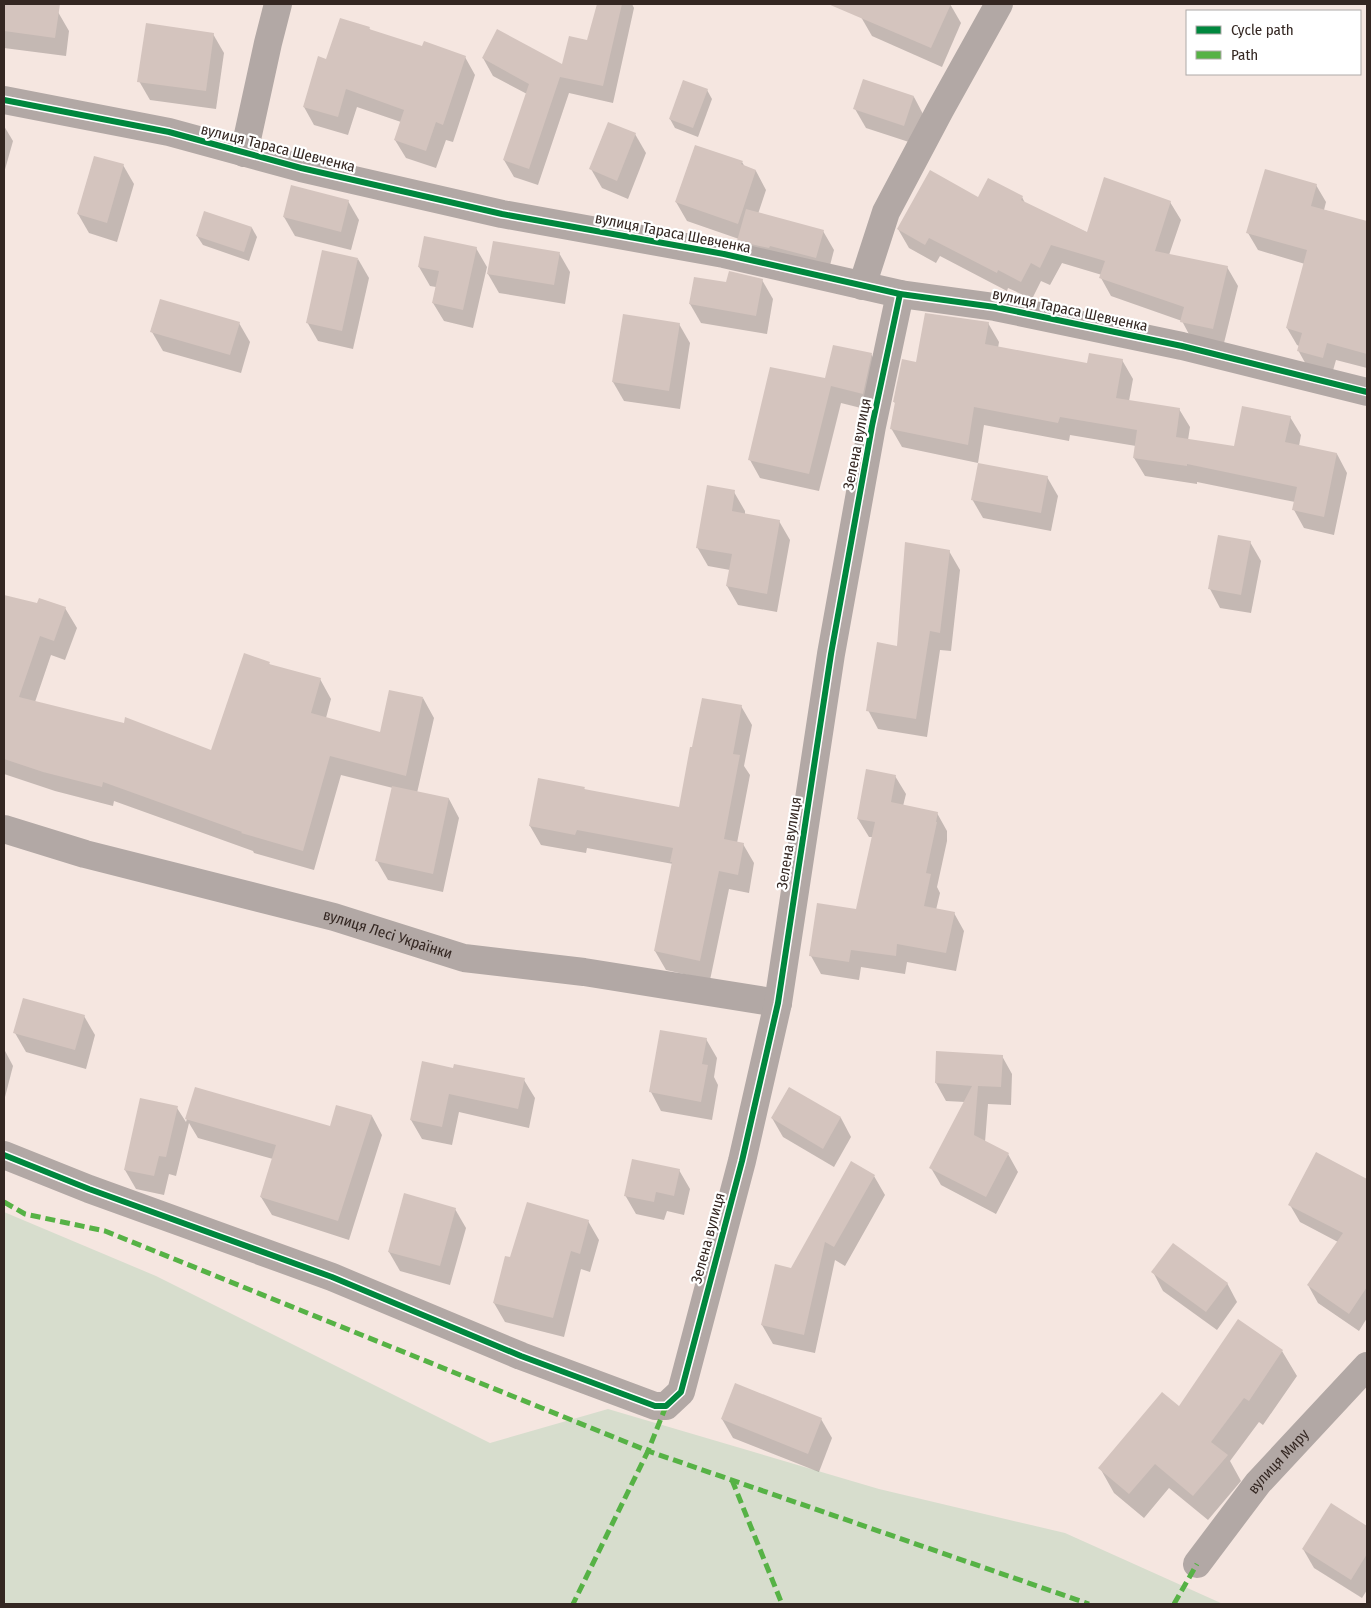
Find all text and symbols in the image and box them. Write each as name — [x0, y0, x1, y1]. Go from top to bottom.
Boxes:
legend — [1186, 10, 1361, 75]
text: Cycle path — [1231, 21, 1294, 39]
text: Path — [1231, 46, 1258, 64]
street label: вулиця Тараса Шевченка — [199, 120, 357, 176]
street label: вулиця Тараса Шевченка — [594, 209, 752, 257]
street label: вулиця Тараса Шевченка — [991, 285, 1149, 335]
street label: Зелена вулиця — [839, 396, 875, 492]
street label: Зелена вулиця — [773, 795, 805, 891]
street label: вулиця Лесі Українки — [321, 906, 455, 963]
street label: Зелена вулиця — [687, 1191, 729, 1285]
street label: вулиця Миру — [1244, 1425, 1313, 1497]

